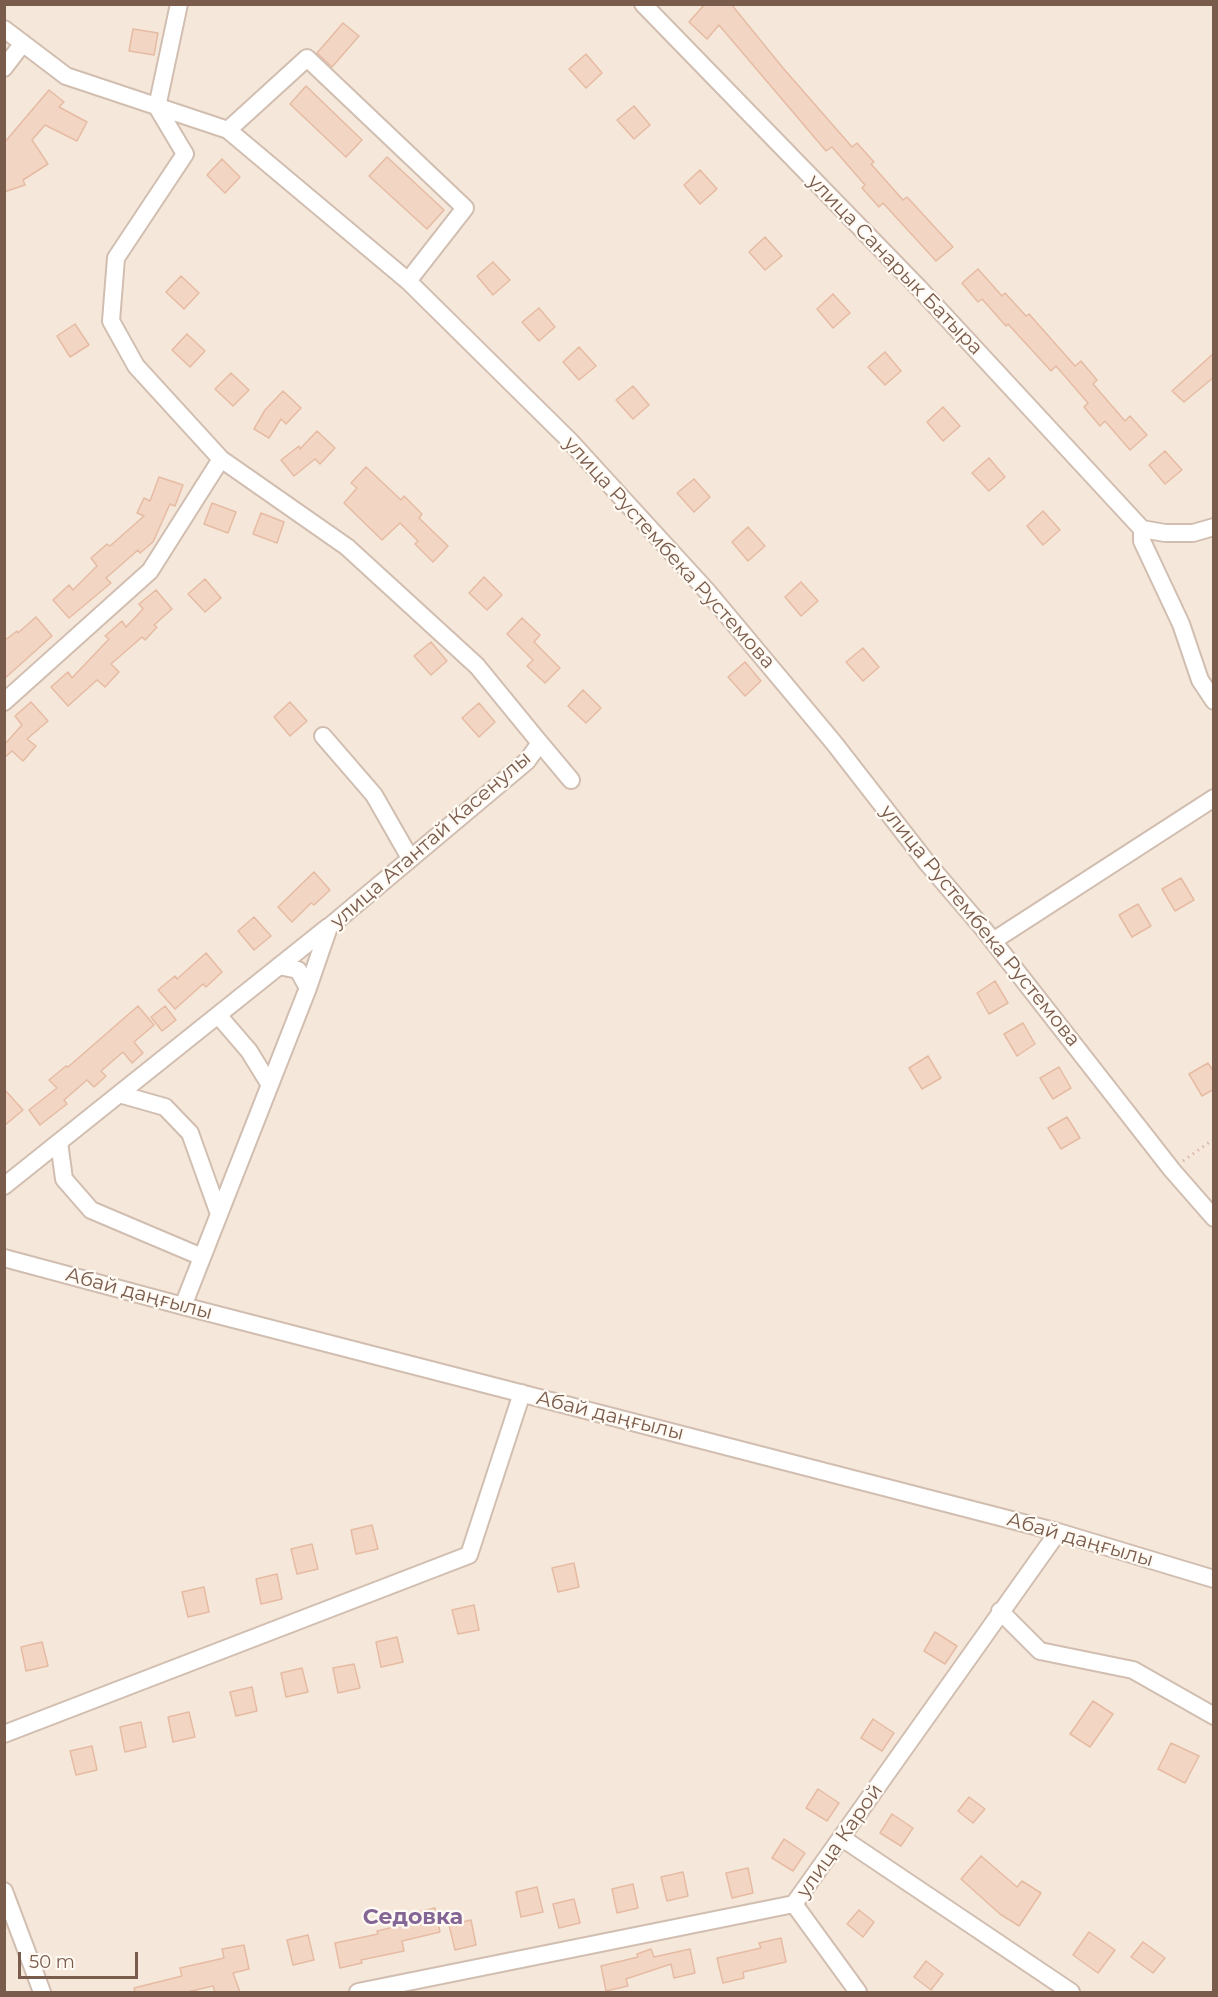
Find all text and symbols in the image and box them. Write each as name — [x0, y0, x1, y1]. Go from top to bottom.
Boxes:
street label: улица Санарык Батыра — [802, 170, 988, 360]
street label: улица Рустембека Рустемова — [558, 432, 780, 674]
street label: улица Атантай Касенулы — [326, 746, 536, 934]
street label: улица Рустембека Рустемова — [875, 800, 1085, 1052]
street label: Абай даңғылы — [63, 1263, 215, 1325]
street label: Абай даңғылы — [534, 1386, 686, 1446]
street label: Абай даңғылы — [1004, 1508, 1156, 1572]
street label: улица Карой — [792, 1780, 888, 1902]
district label: Седовка — [363, 1905, 463, 1931]
scale bar — [21, 1940, 141, 1978]
text: 50 m — [29, 1951, 75, 1973]

